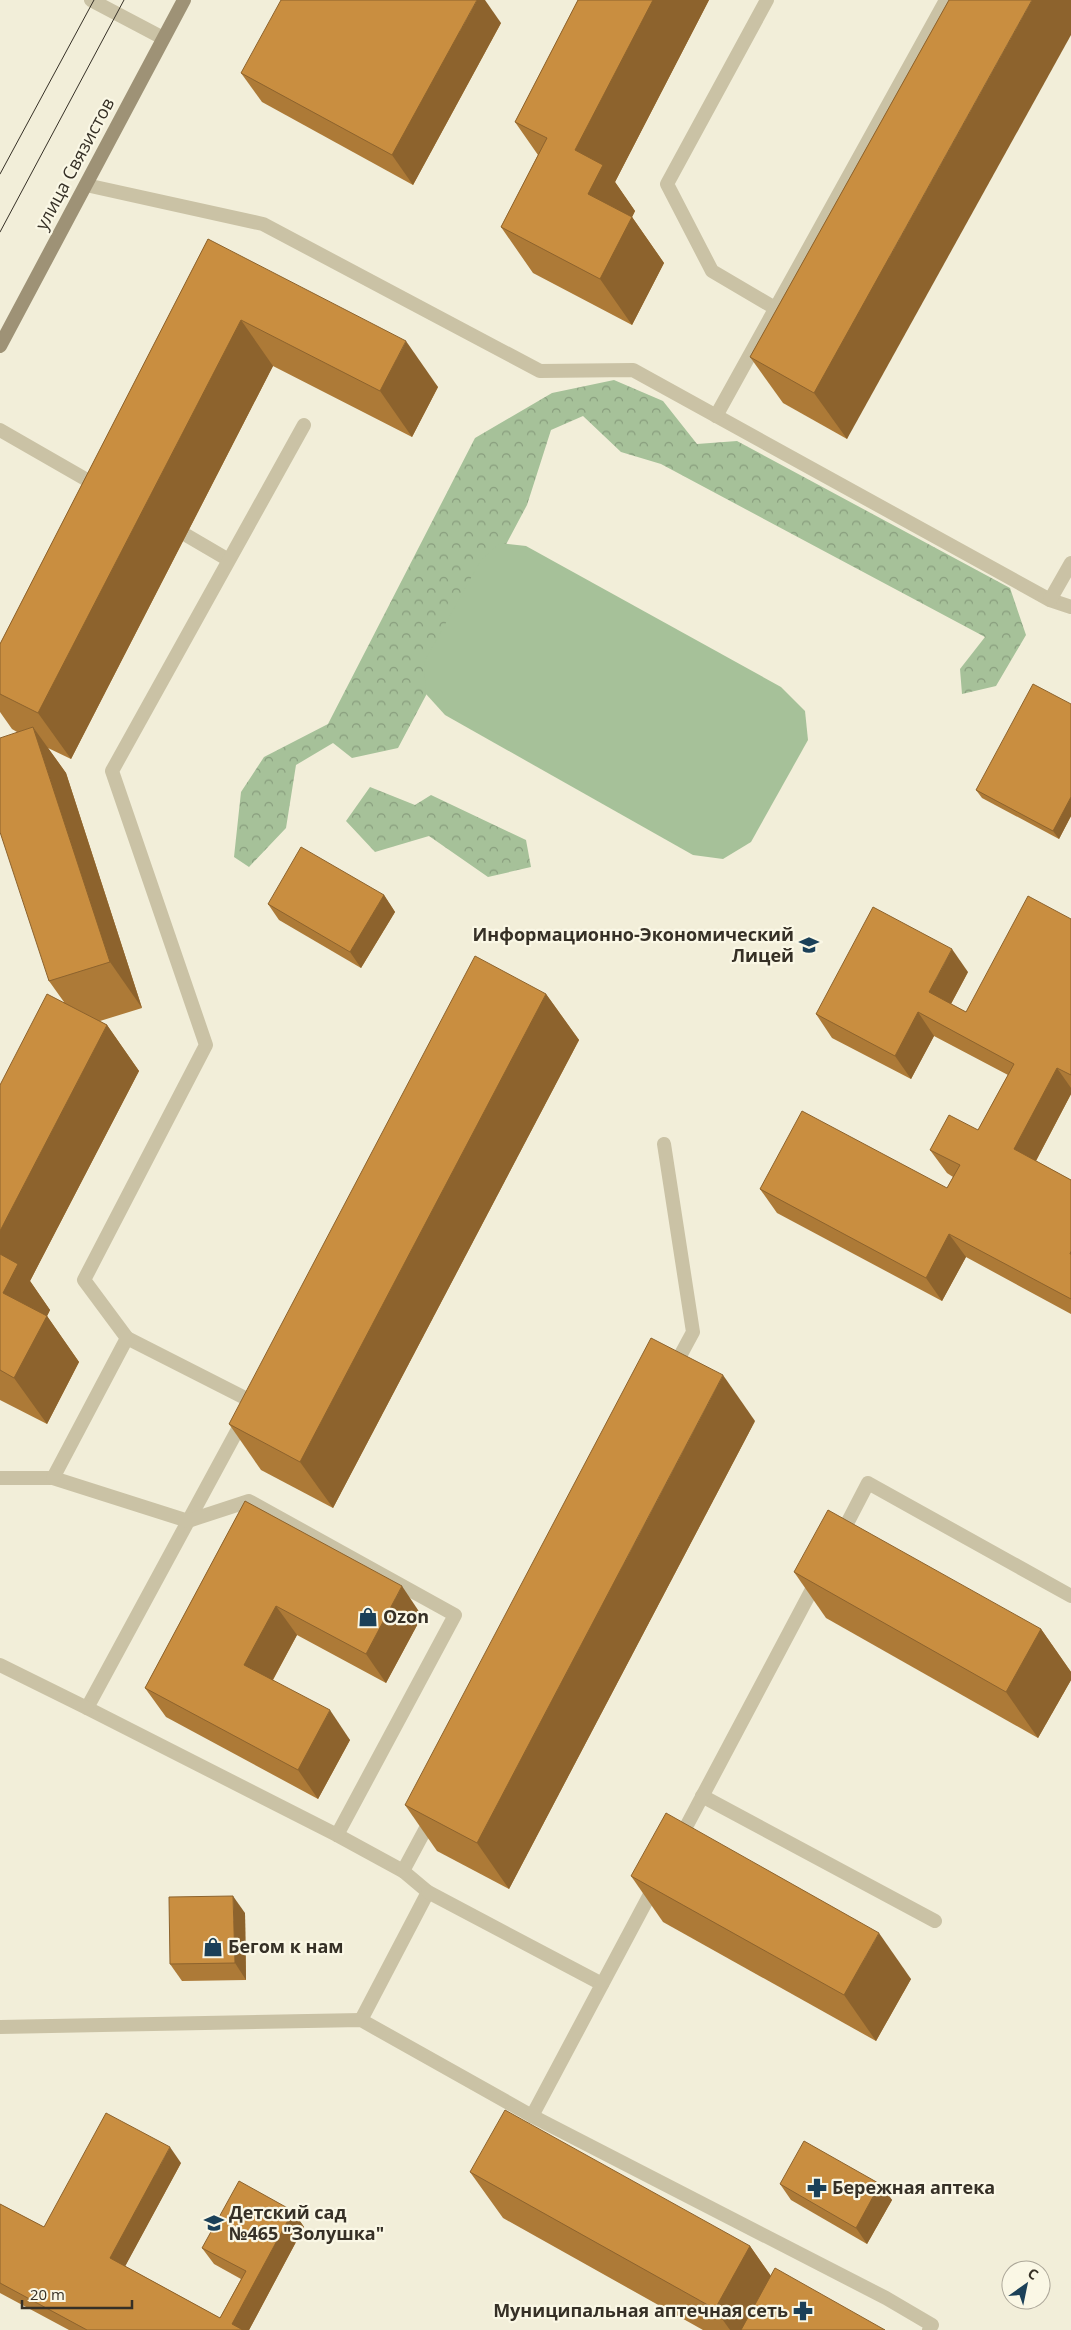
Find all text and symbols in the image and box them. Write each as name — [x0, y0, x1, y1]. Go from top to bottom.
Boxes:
street label: улица Связистов — [29, 93, 119, 234]
place label: Информационно-Экономический Лицей — [473, 922, 794, 967]
school or university icon: Информационно-Экономический Лицей — [798, 934, 820, 956]
place label: Ozon — [383, 1604, 429, 1628]
shop icon: Ozon — [357, 1606, 379, 1628]
place label: Бегом к нам — [228, 1934, 344, 1958]
shop icon: Бегом к нам — [202, 1936, 224, 1958]
place label: Бережная аптека — [832, 2175, 995, 2199]
pharmacy icon: Бережная аптека — [806, 2177, 828, 2199]
place label: Детский сад №465 "Золушка" — [229, 2200, 384, 2245]
school or university icon: Детский сад №465 "Золушка" — [203, 2212, 225, 2234]
north arrow — [1001, 2260, 1051, 2310]
text: С — [1024, 2263, 1042, 2284]
scale bar — [22, 2278, 132, 2310]
text: 20 m — [30, 2284, 65, 2304]
place label: Муниципальная аптечная сеть — [493, 2298, 788, 2322]
pharmacy icon: Муниципальная аптечная сеть — [792, 2300, 814, 2322]

